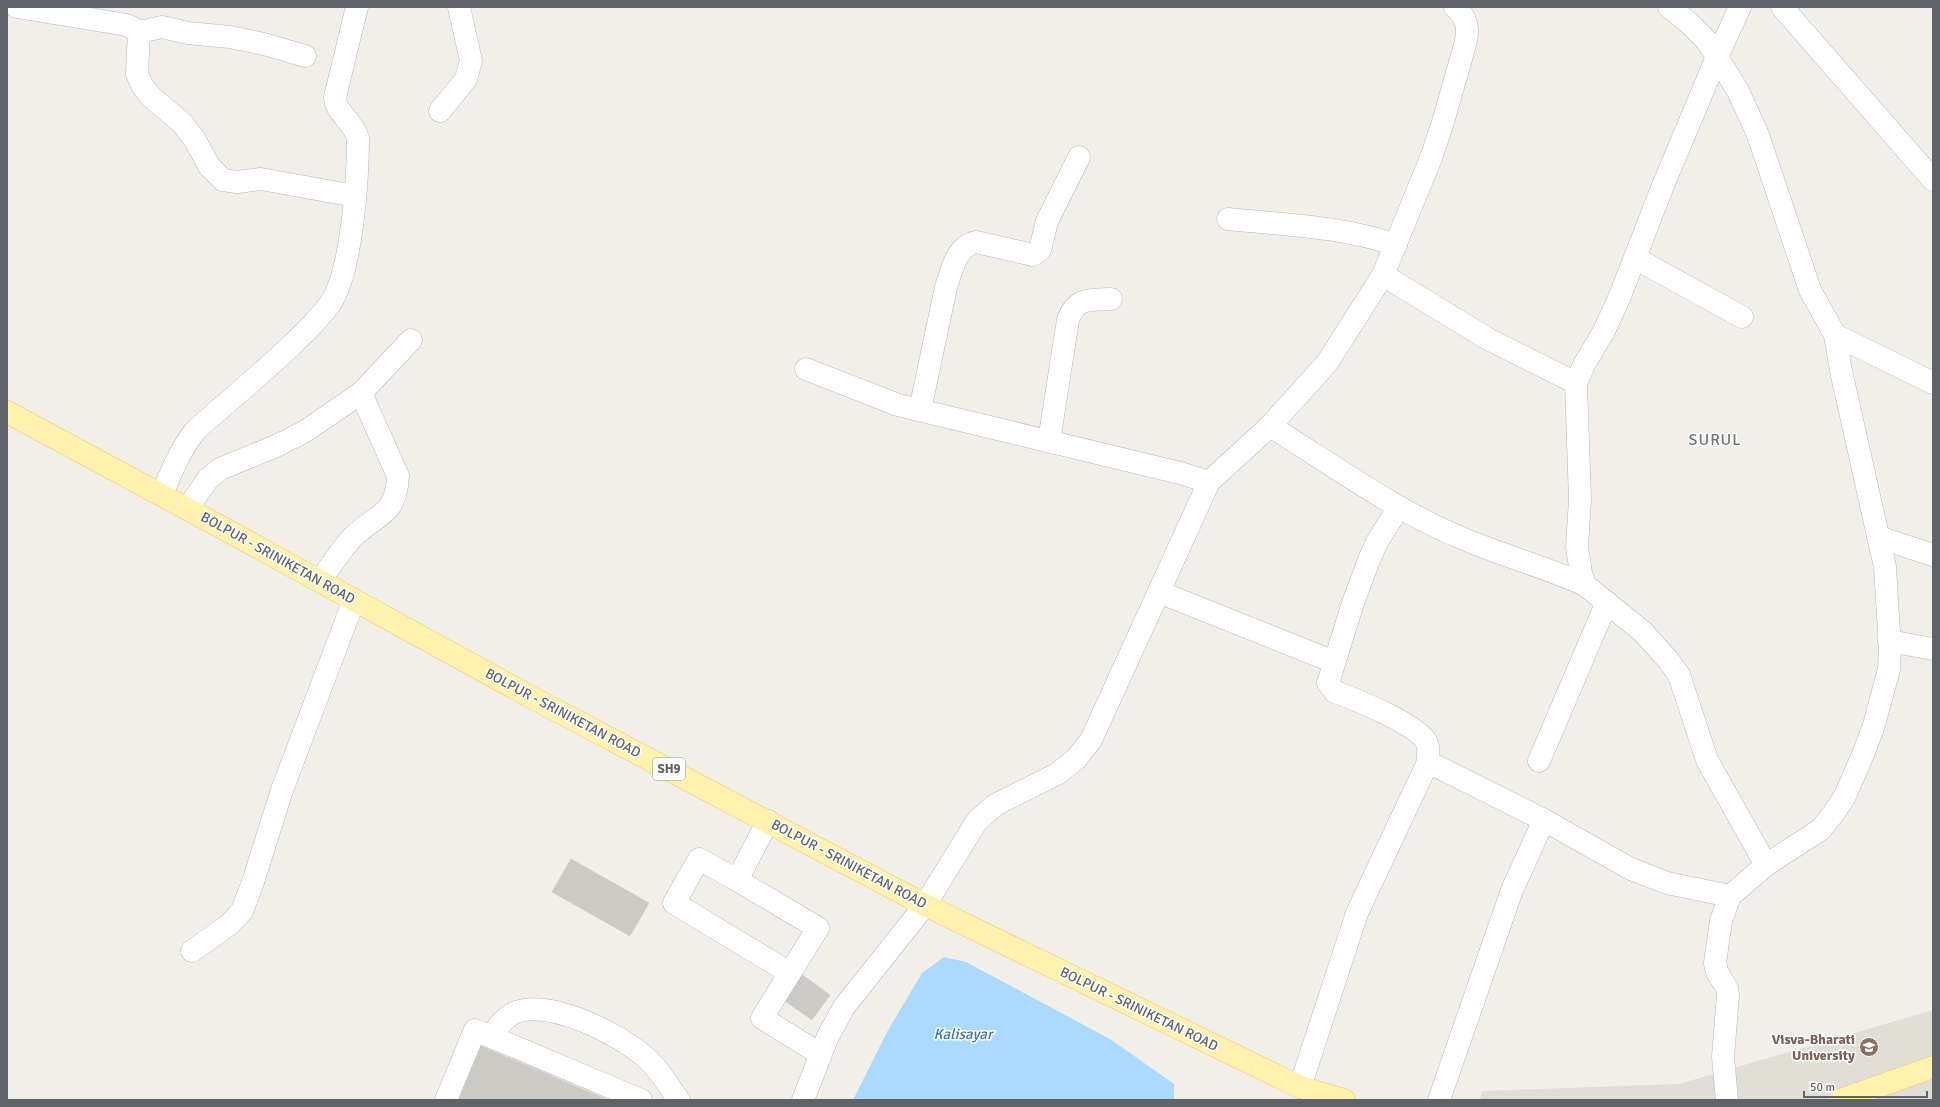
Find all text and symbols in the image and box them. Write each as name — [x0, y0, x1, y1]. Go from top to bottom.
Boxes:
district label: SURUL — [1689, 430, 1741, 450]
street label: BOLPUR - SRINIKETAN ROAD — [198, 508, 358, 608]
street label: BOLPUR - SRINIKETAN ROAD — [482, 665, 644, 761]
road number: SH9 — [653, 758, 685, 780]
street label: BOLPUR - SRINIKETAN ROAD — [768, 816, 930, 912]
street label: BOLPUR - SRINIKETAN ROAD — [1057, 963, 1221, 1055]
water label: Kalisayar — [934, 1025, 995, 1043]
place label: Visva-Bharati University — [1772, 1031, 1855, 1064]
school or university icon: Visva-Bharati University — [1858, 1036, 1880, 1058]
scale bar — [1804, 1073, 1927, 1099]
text: 50 m — [1810, 1080, 1835, 1095]

